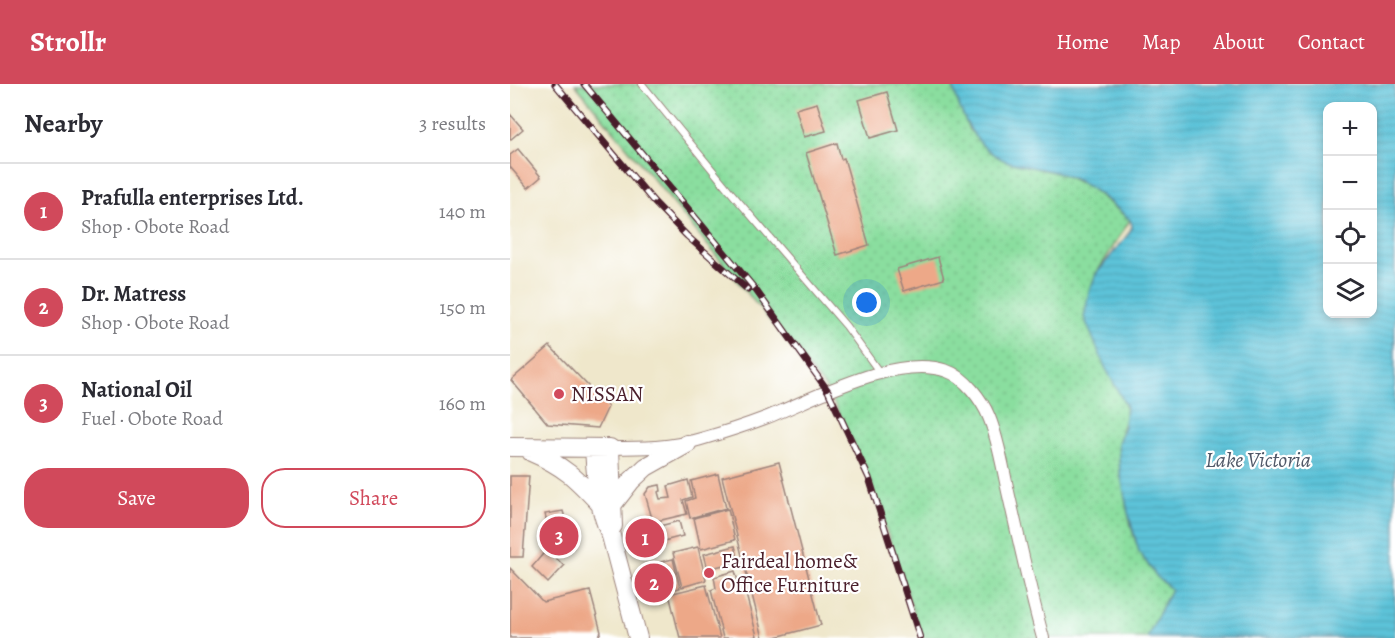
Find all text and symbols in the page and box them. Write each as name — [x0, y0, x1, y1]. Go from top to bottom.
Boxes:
text: Strollr — [30, 23, 106, 61]
text: Home — [1056, 28, 1109, 56]
text: Map — [1142, 28, 1180, 56]
text: About — [1213, 28, 1265, 56]
text: Contact — [1298, 28, 1365, 56]
map controls — [1323, 102, 1377, 318]
button: + — [1323, 102, 1377, 156]
text: Nearby — [24, 106, 103, 141]
text: 3 results — [419, 110, 486, 137]
button: − — [1323, 156, 1377, 210]
text: Prafulla enterprises Ltd. — [81, 183, 304, 213]
text: 1 — [40, 198, 47, 225]
text: 140 m — [439, 198, 486, 225]
button: locate — [1323, 210, 1377, 264]
text: Shop · Obote Road — [81, 213, 230, 240]
button: layers — [1323, 264, 1377, 318]
text: Dr. Matress — [81, 279, 186, 309]
your location — [852, 288, 881, 317]
text: 2 — [39, 294, 48, 321]
text: 150 m — [439, 294, 486, 321]
text: Shop · Obote Road — [81, 309, 230, 336]
text: National Oil — [81, 375, 192, 405]
place label: NISSAN — [571, 380, 643, 408]
marker: NISSAN — [552, 387, 566, 401]
text: 3 — [39, 390, 48, 417]
text: 160 m — [439, 390, 486, 417]
text: Fuel · Obote Road — [81, 405, 223, 432]
water label: Lake Victoria — [1205, 445, 1311, 475]
button: Save — [24, 468, 249, 528]
button: Share — [261, 468, 486, 528]
pin: 3 — [539, 514, 578, 558]
pin: 1 — [626, 516, 664, 560]
place label: Fairdeal home& Office Furniture — [721, 547, 859, 599]
pin: 2 — [634, 560, 674, 606]
marker: Fairdeal home& Office Furniture — [702, 566, 716, 580]

